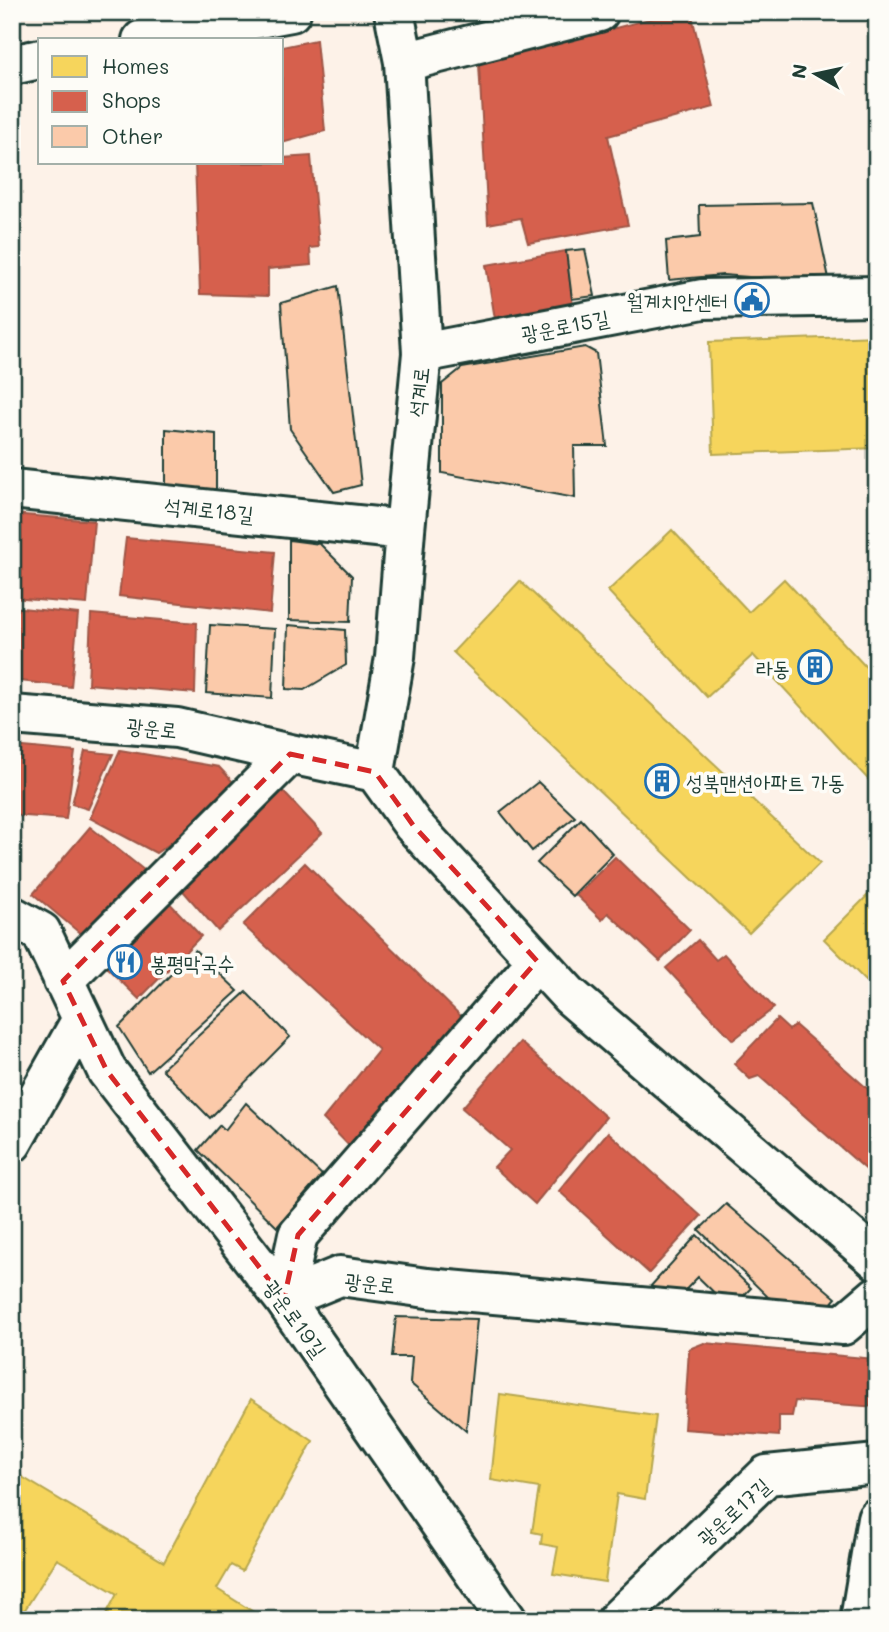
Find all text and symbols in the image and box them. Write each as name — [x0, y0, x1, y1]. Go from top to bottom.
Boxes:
legend — [38, 38, 284, 164]
north arrow — [780, 38, 850, 108]
text: Homes — [102, 52, 169, 79]
text: N — [785, 62, 812, 80]
text: Shops — [102, 86, 161, 113]
text: Other — [102, 122, 163, 149]
public building icon: 월계치안센터 — [733, 281, 771, 319]
place label: 월계치안센터 — [627, 287, 728, 314]
street label: 광운로15길 — [519, 303, 611, 347]
street label: 석계로 — [402, 365, 434, 419]
street label: 석계로18길 — [163, 491, 255, 527]
building icon: 라동 — [796, 648, 834, 686]
place label: 라동 — [756, 654, 790, 681]
street label: 광운로 — [125, 711, 179, 743]
building icon: 성북맨션아파트 가동 — [643, 762, 681, 800]
place label: 성북맨션아파트 가동 — [686, 768, 845, 795]
restaurant icon: 봉평막국수 — [106, 943, 144, 981]
place label: 봉평막국수 — [150, 949, 235, 976]
street label: 광운로 — [343, 1266, 397, 1298]
street label: 광운로19길 — [259, 1274, 333, 1362]
street label: 광운로17길 — [691, 1471, 775, 1551]

